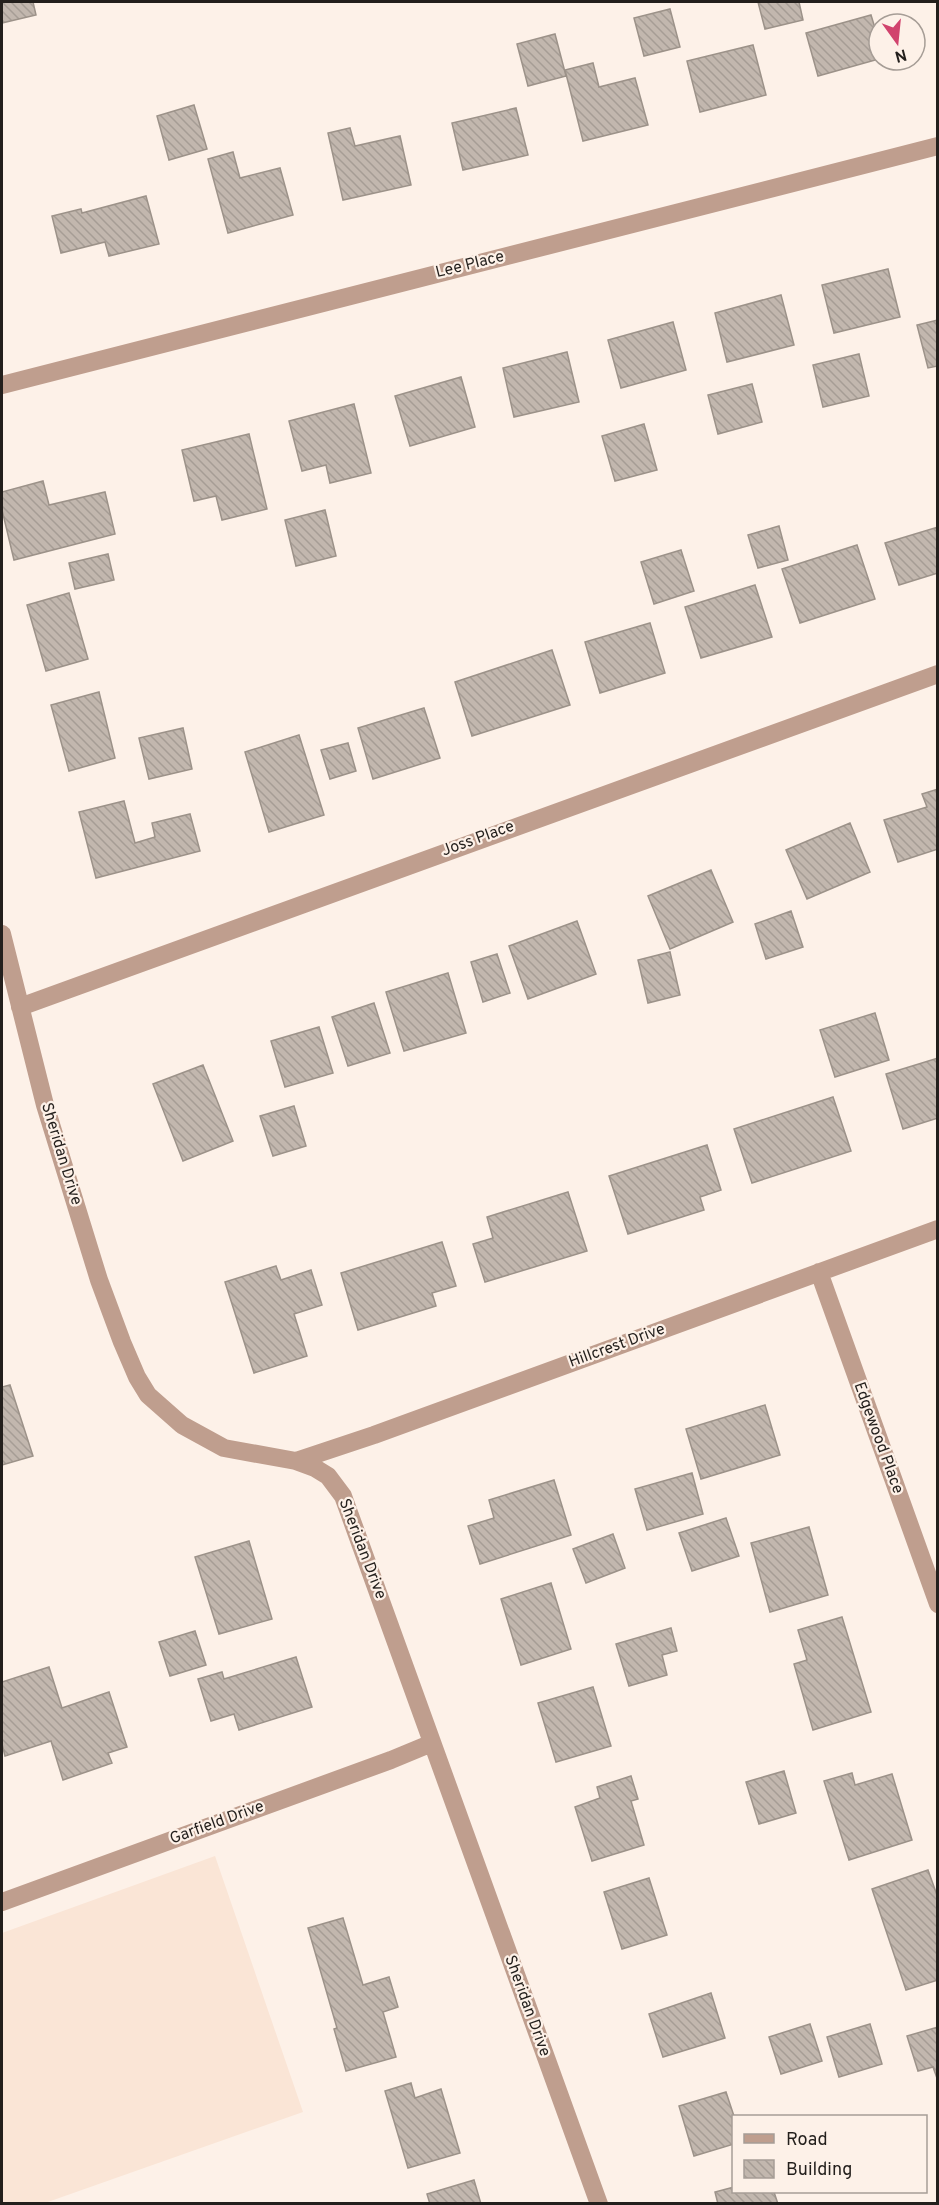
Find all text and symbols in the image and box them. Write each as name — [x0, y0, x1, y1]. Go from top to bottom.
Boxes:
north arrow — [867, 12, 927, 72]
text: N — [892, 43, 909, 66]
street label: Lee Place — [434, 247, 506, 283]
street label: Joss Place — [439, 817, 517, 861]
street label: Sheridan Drive — [36, 1100, 86, 1208]
street label: Hillcrest Drive — [566, 1319, 668, 1373]
street label: Edgewood Place — [849, 1379, 907, 1497]
street label: Sheridan Drive — [334, 1496, 390, 1602]
street label: Garfield Drive — [167, 1797, 267, 1849]
street label: Sheridan Drive — [499, 1953, 555, 2059]
legend — [732, 2115, 927, 2193]
text: Road — [786, 2129, 828, 2152]
text: Building — [786, 2159, 852, 2182]

